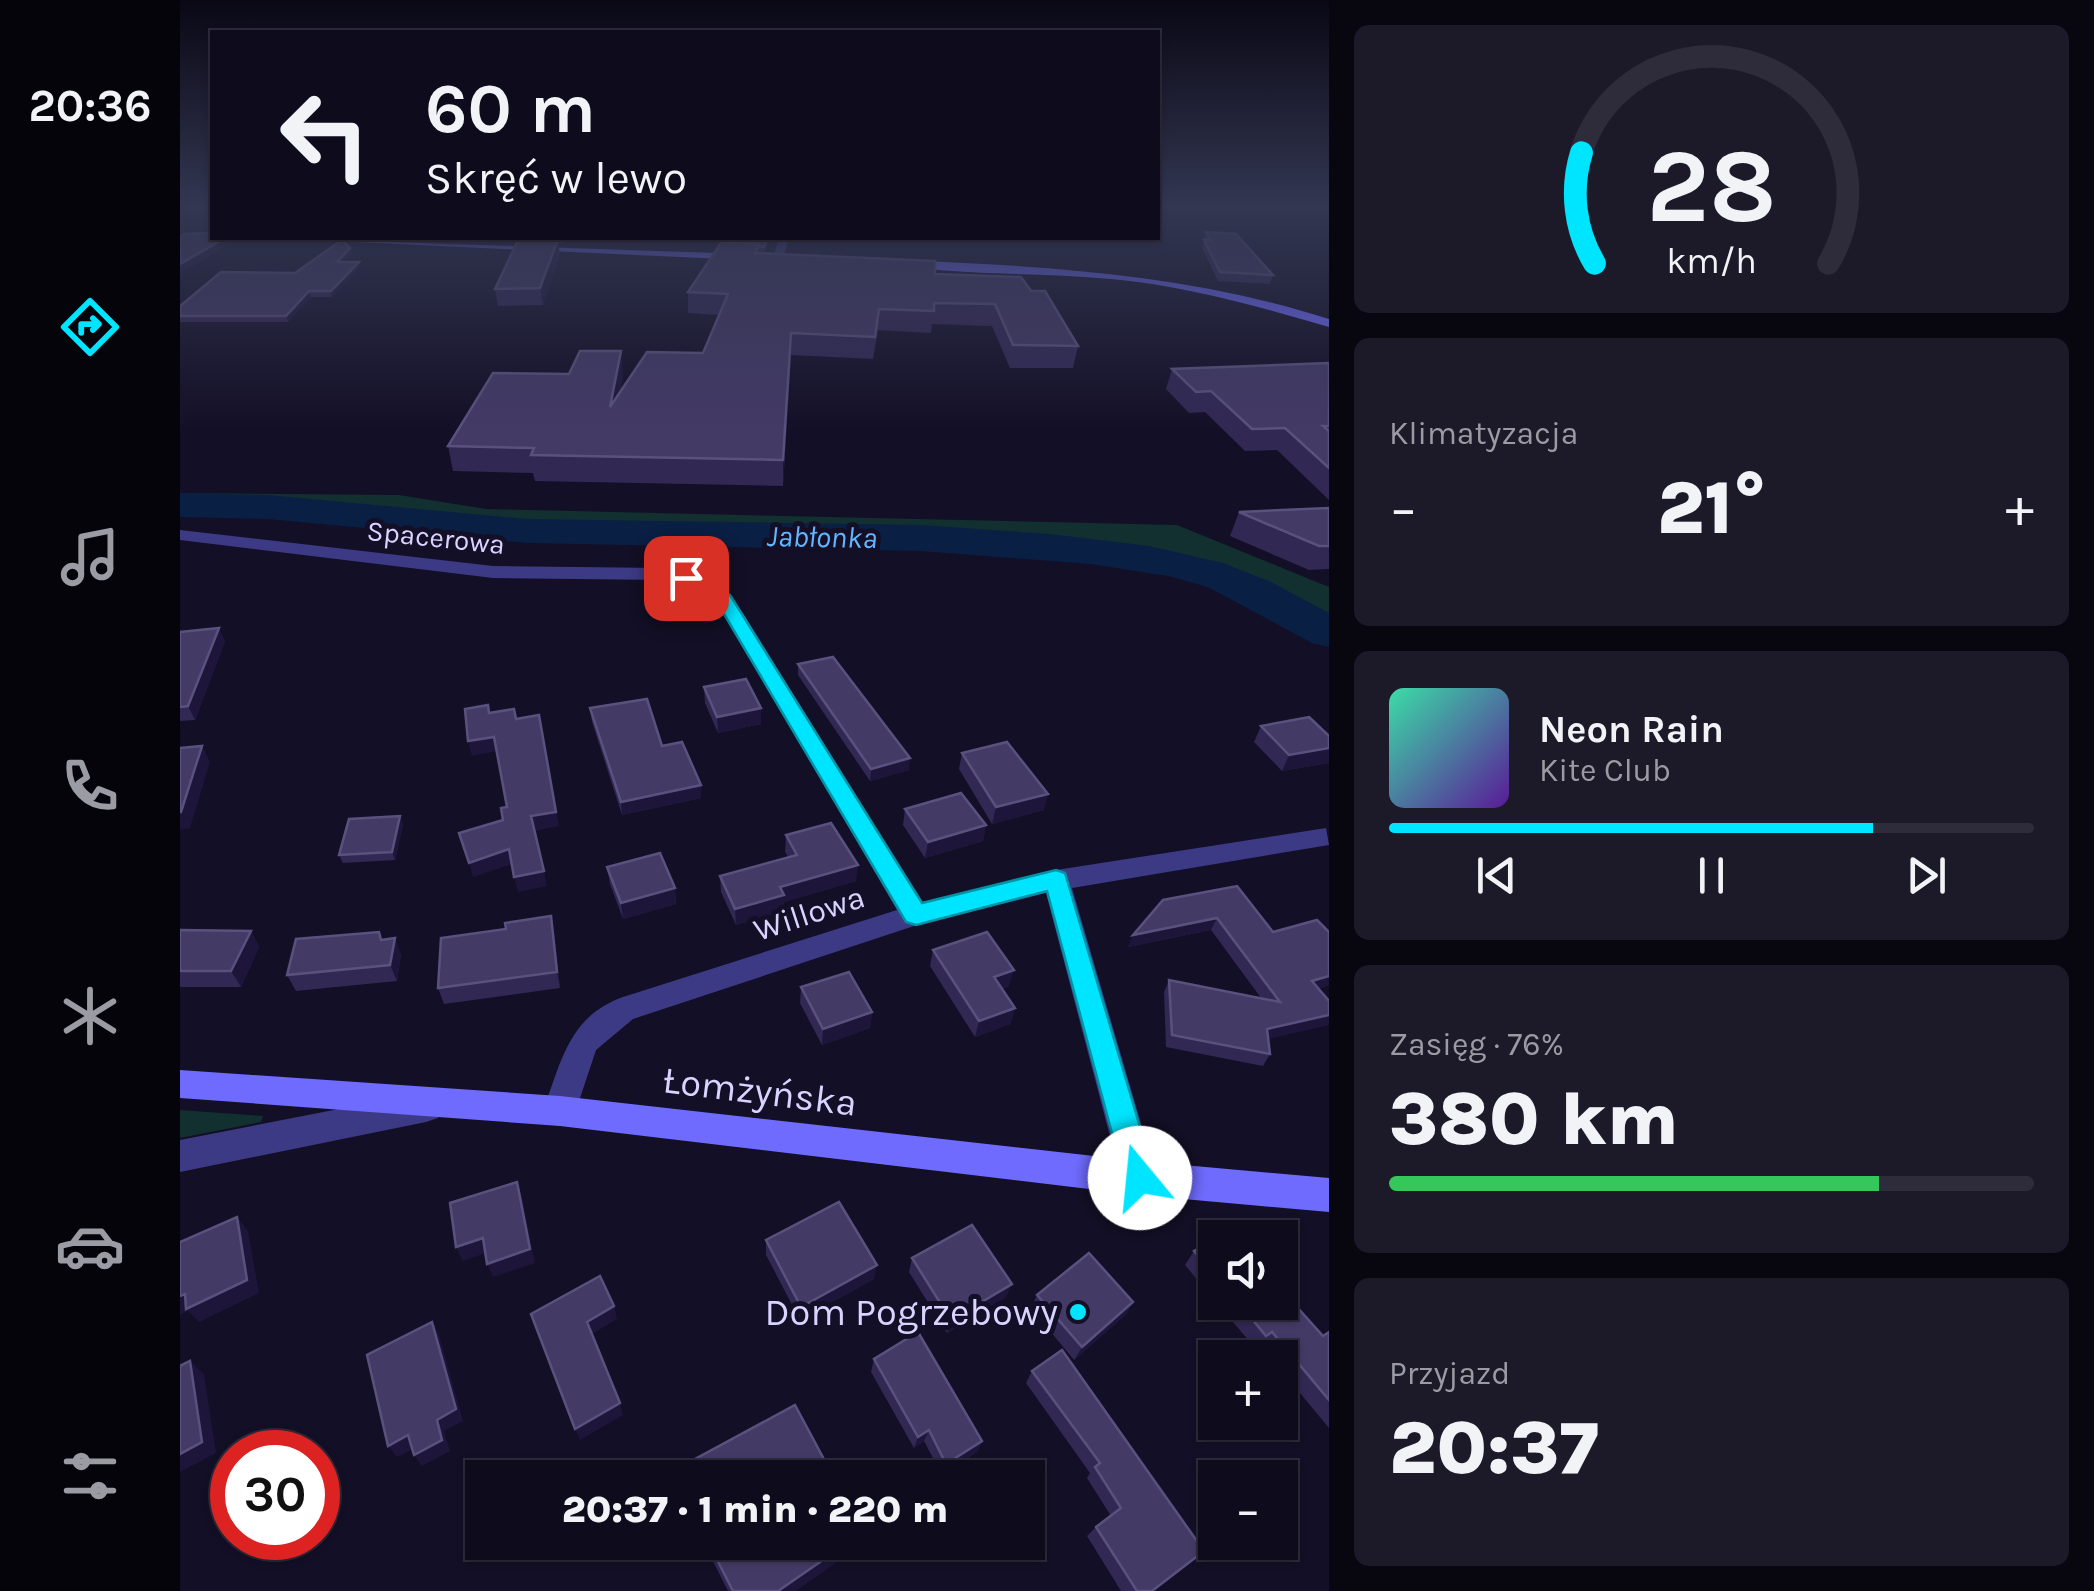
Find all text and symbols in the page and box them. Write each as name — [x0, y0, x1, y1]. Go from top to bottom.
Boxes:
text: 60 m — [425, 68, 596, 150]
icon: left — [260, 70, 390, 200]
text: 20:36 — [28, 80, 152, 132]
text: 28 — [1646, 126, 1777, 247]
text: Skręć w lewo — [425, 152, 687, 204]
text: km/h — [1666, 240, 1757, 282]
icon: directions — [55, 292, 125, 362]
text: Klimatyzacja — [1389, 415, 1578, 452]
text: 21° — [1657, 464, 1766, 552]
text: − — [1389, 476, 1418, 540]
text: + — [2005, 476, 2034, 540]
street label: Spacerowa — [365, 514, 507, 561]
water label: Jabłonka — [766, 518, 878, 556]
icon: music — [55, 522, 125, 592]
pin — [644, 536, 729, 621]
icon: arrive — [659, 551, 714, 606]
text: Neon Rain — [1539, 707, 1724, 752]
icon: phone — [55, 751, 125, 821]
text: Kite Club — [1539, 752, 1671, 789]
icon: previous — [1469, 848, 1524, 903]
icon: pause — [1684, 848, 1739, 903]
icon: next — [1899, 848, 1954, 903]
street label: Willowa — [749, 878, 869, 949]
icon: climate — [55, 981, 125, 1051]
text: Zasięg · 76% — [1389, 1026, 1564, 1063]
street label: Łomżyńska — [660, 1057, 859, 1126]
text: 380 km — [1389, 1075, 1679, 1163]
position arrow — [1088, 1126, 1192, 1230]
icon: car — [55, 1211, 125, 1281]
map controls — [1198, 1220, 1298, 1560]
button: sound — [1198, 1220, 1298, 1320]
place label: Dom Pogrzebowy — [765, 1290, 1058, 1335]
marker: Dom Pogrzebowy — [1067, 1301, 1089, 1323]
button: + — [1198, 1340, 1298, 1440]
text: Przyjazd — [1389, 1355, 1510, 1392]
text: 20:37 — [1389, 1404, 1599, 1492]
speed limit sign: 30 — [210, 1430, 340, 1560]
icon: filters — [55, 1441, 125, 1511]
button: − — [1198, 1460, 1298, 1560]
text: 20:37 · 1 min · 220 m — [562, 1487, 948, 1532]

